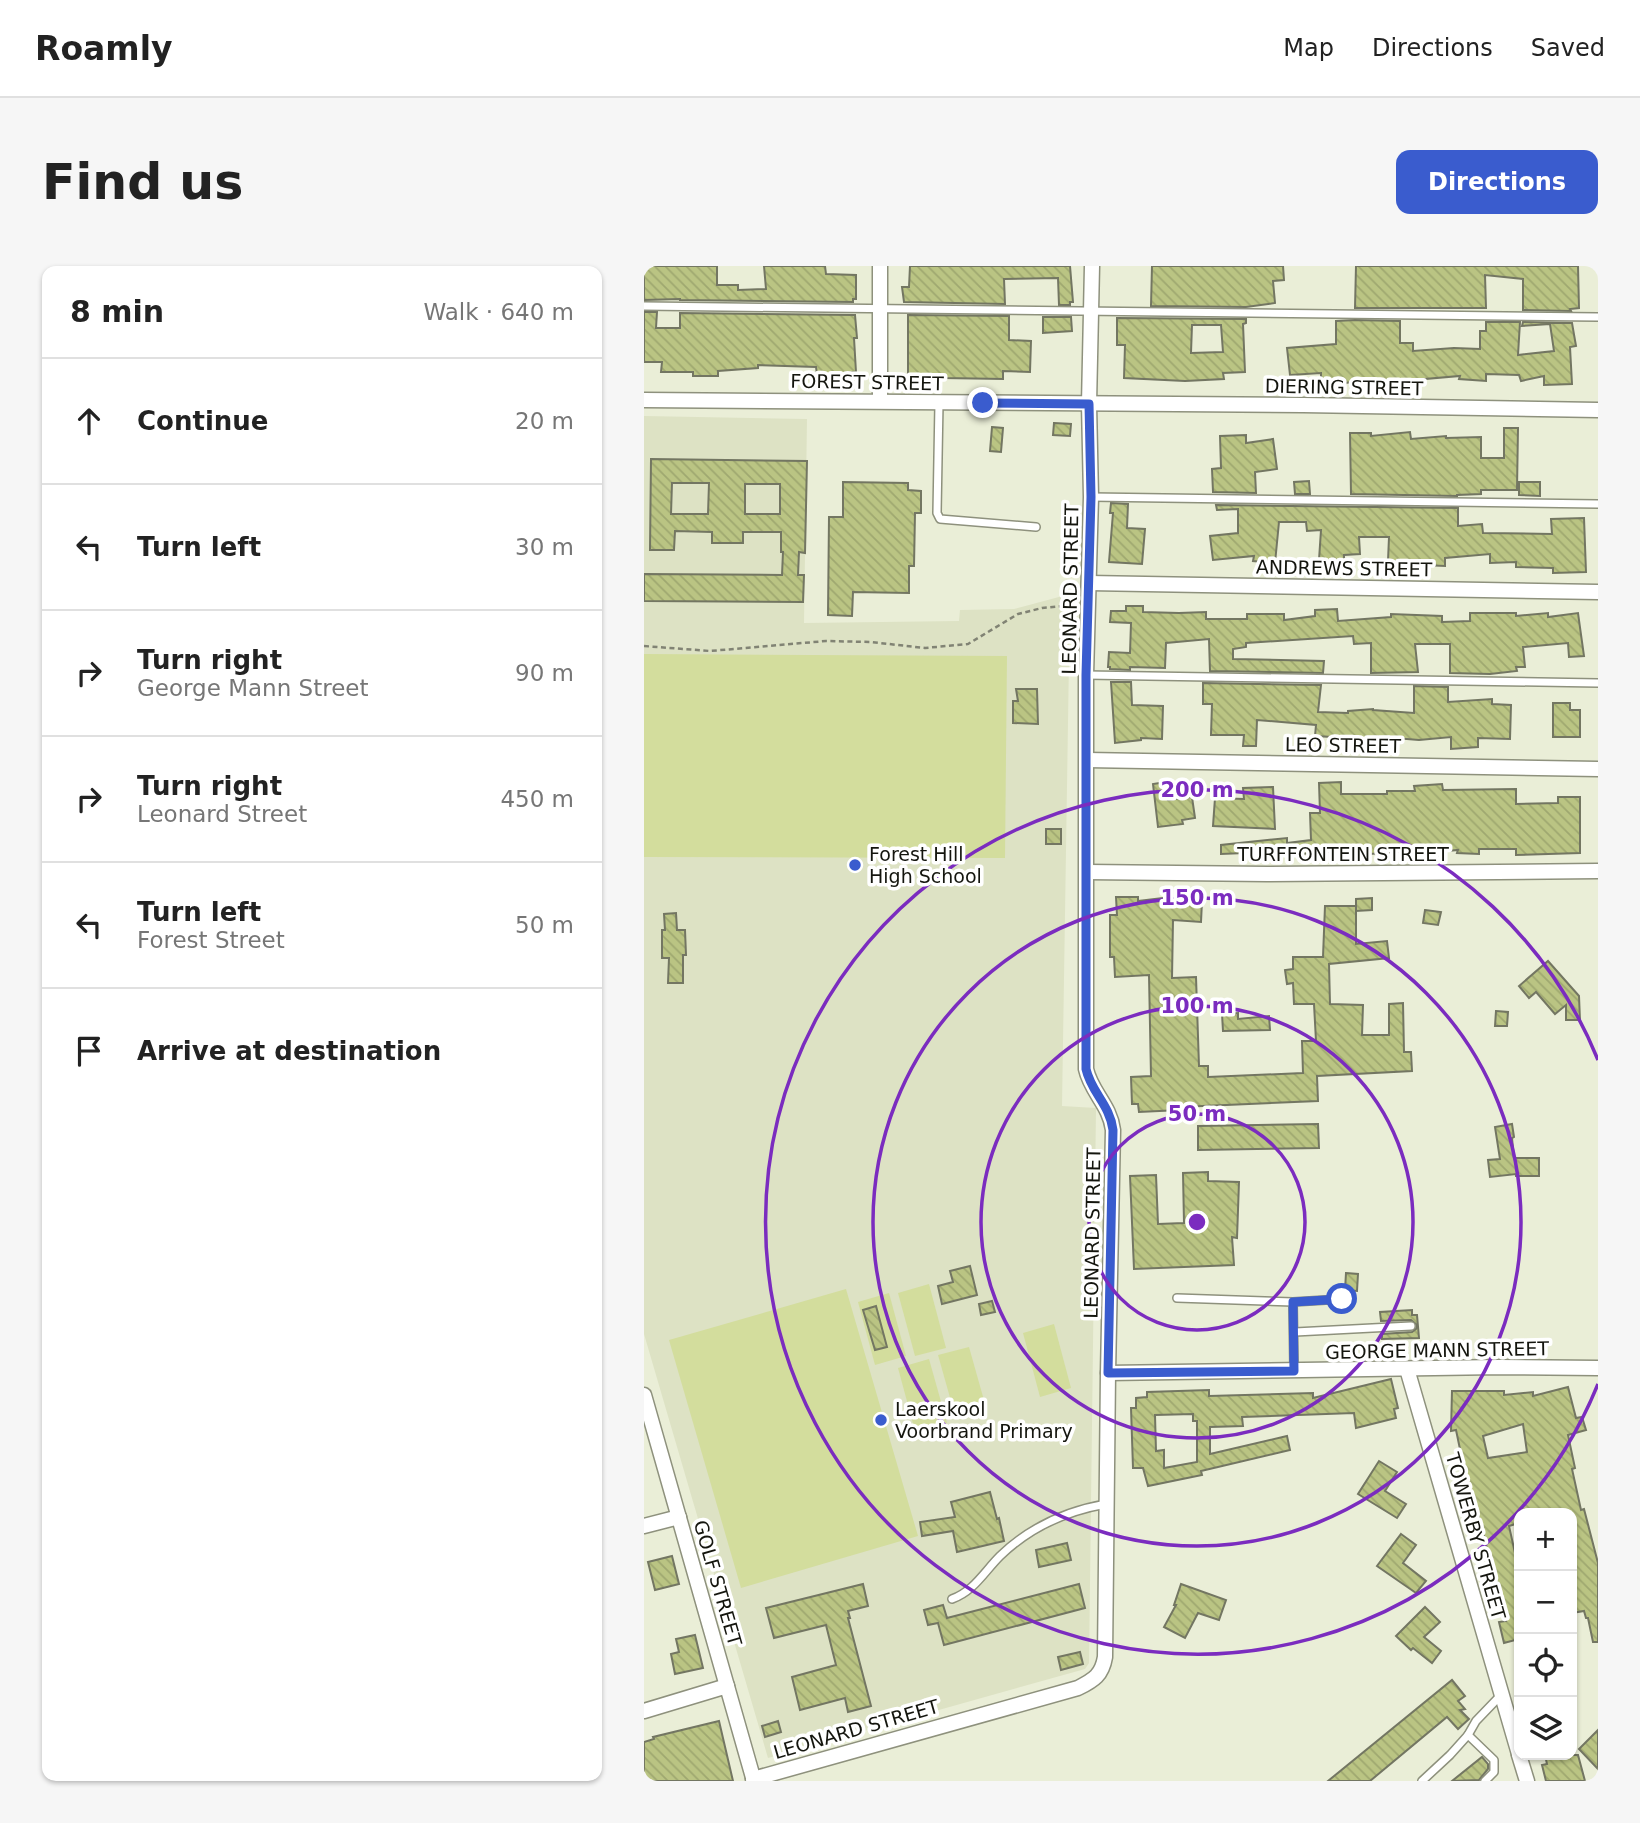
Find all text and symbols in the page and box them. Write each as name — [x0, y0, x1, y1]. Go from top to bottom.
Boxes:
text: Roamly — [35, 29, 173, 68]
text: Map — [1283, 34, 1334, 62]
text: Directions — [1372, 34, 1493, 62]
text: Saved — [1531, 34, 1605, 62]
button: Directions — [1396, 150, 1598, 214]
text: Find us — [42, 154, 243, 211]
text: 8 min — [70, 294, 164, 329]
text: Walk · 640 m — [423, 299, 574, 325]
street label: FOREST STREET — [790, 370, 944, 394]
street label: DIERING STREET — [1265, 375, 1424, 399]
route end — [967, 387, 998, 418]
icon: ahead — [70, 402, 108, 440]
text: Continue — [137, 406, 268, 436]
text: 20 m — [515, 408, 574, 434]
street label: LEONARD STREET — [1058, 503, 1082, 675]
icon: left — [70, 528, 108, 566]
text: Turn left — [137, 532, 261, 562]
text: 30 m — [515, 534, 574, 560]
street label: ANDREWS STREET — [1256, 555, 1433, 581]
text: Turn right — [137, 645, 282, 675]
icon: right — [70, 654, 108, 692]
text: 90 m — [515, 660, 574, 686]
text: George Mann Street — [137, 675, 368, 701]
street label: LEO STREET — [1285, 733, 1402, 757]
text: Turn right — [137, 771, 282, 801]
text: 200 m — [1160, 778, 1234, 802]
icon: right — [70, 780, 108, 818]
text: 450 m — [500, 786, 574, 812]
text: Leonard Street — [137, 801, 307, 827]
place label: Forest Hill High School — [869, 843, 982, 887]
street label: TURFFONTEIN STREET — [1236, 843, 1449, 865]
marker: Forest Hill High School — [847, 857, 863, 873]
text: 150 m — [1160, 886, 1234, 910]
text: Turn left — [137, 897, 261, 927]
icon: left — [70, 906, 108, 944]
text: 50 m — [515, 912, 574, 938]
text: Forest Street — [137, 927, 285, 953]
text: 100 m — [1160, 994, 1234, 1018]
icon: arrive — [70, 1032, 108, 1070]
text: Arrive at destination — [137, 1036, 441, 1066]
text: 50 m — [1168, 1102, 1226, 1126]
street label: LEONARD STREET — [1080, 1147, 1104, 1319]
centre of rings — [1185, 1210, 1209, 1234]
route start — [1326, 1283, 1357, 1314]
street label: GEORGE MANN STREET — [1325, 1337, 1550, 1363]
place label: Laerskool Voorbrand Primary — [895, 1398, 1073, 1442]
marker: Laerskool Voorbrand Primary — [873, 1412, 889, 1428]
street label: TOWERBY STREET — [1441, 1449, 1510, 1622]
map controls — [1514, 1508, 1577, 1760]
button: + — [1514, 1508, 1577, 1571]
street label: GOLF STREET — [690, 1518, 747, 1649]
button: − — [1514, 1571, 1577, 1634]
button: locate — [1514, 1634, 1577, 1697]
street label: LEONARD STREET — [771, 1695, 942, 1763]
button: layers — [1514, 1697, 1577, 1760]

